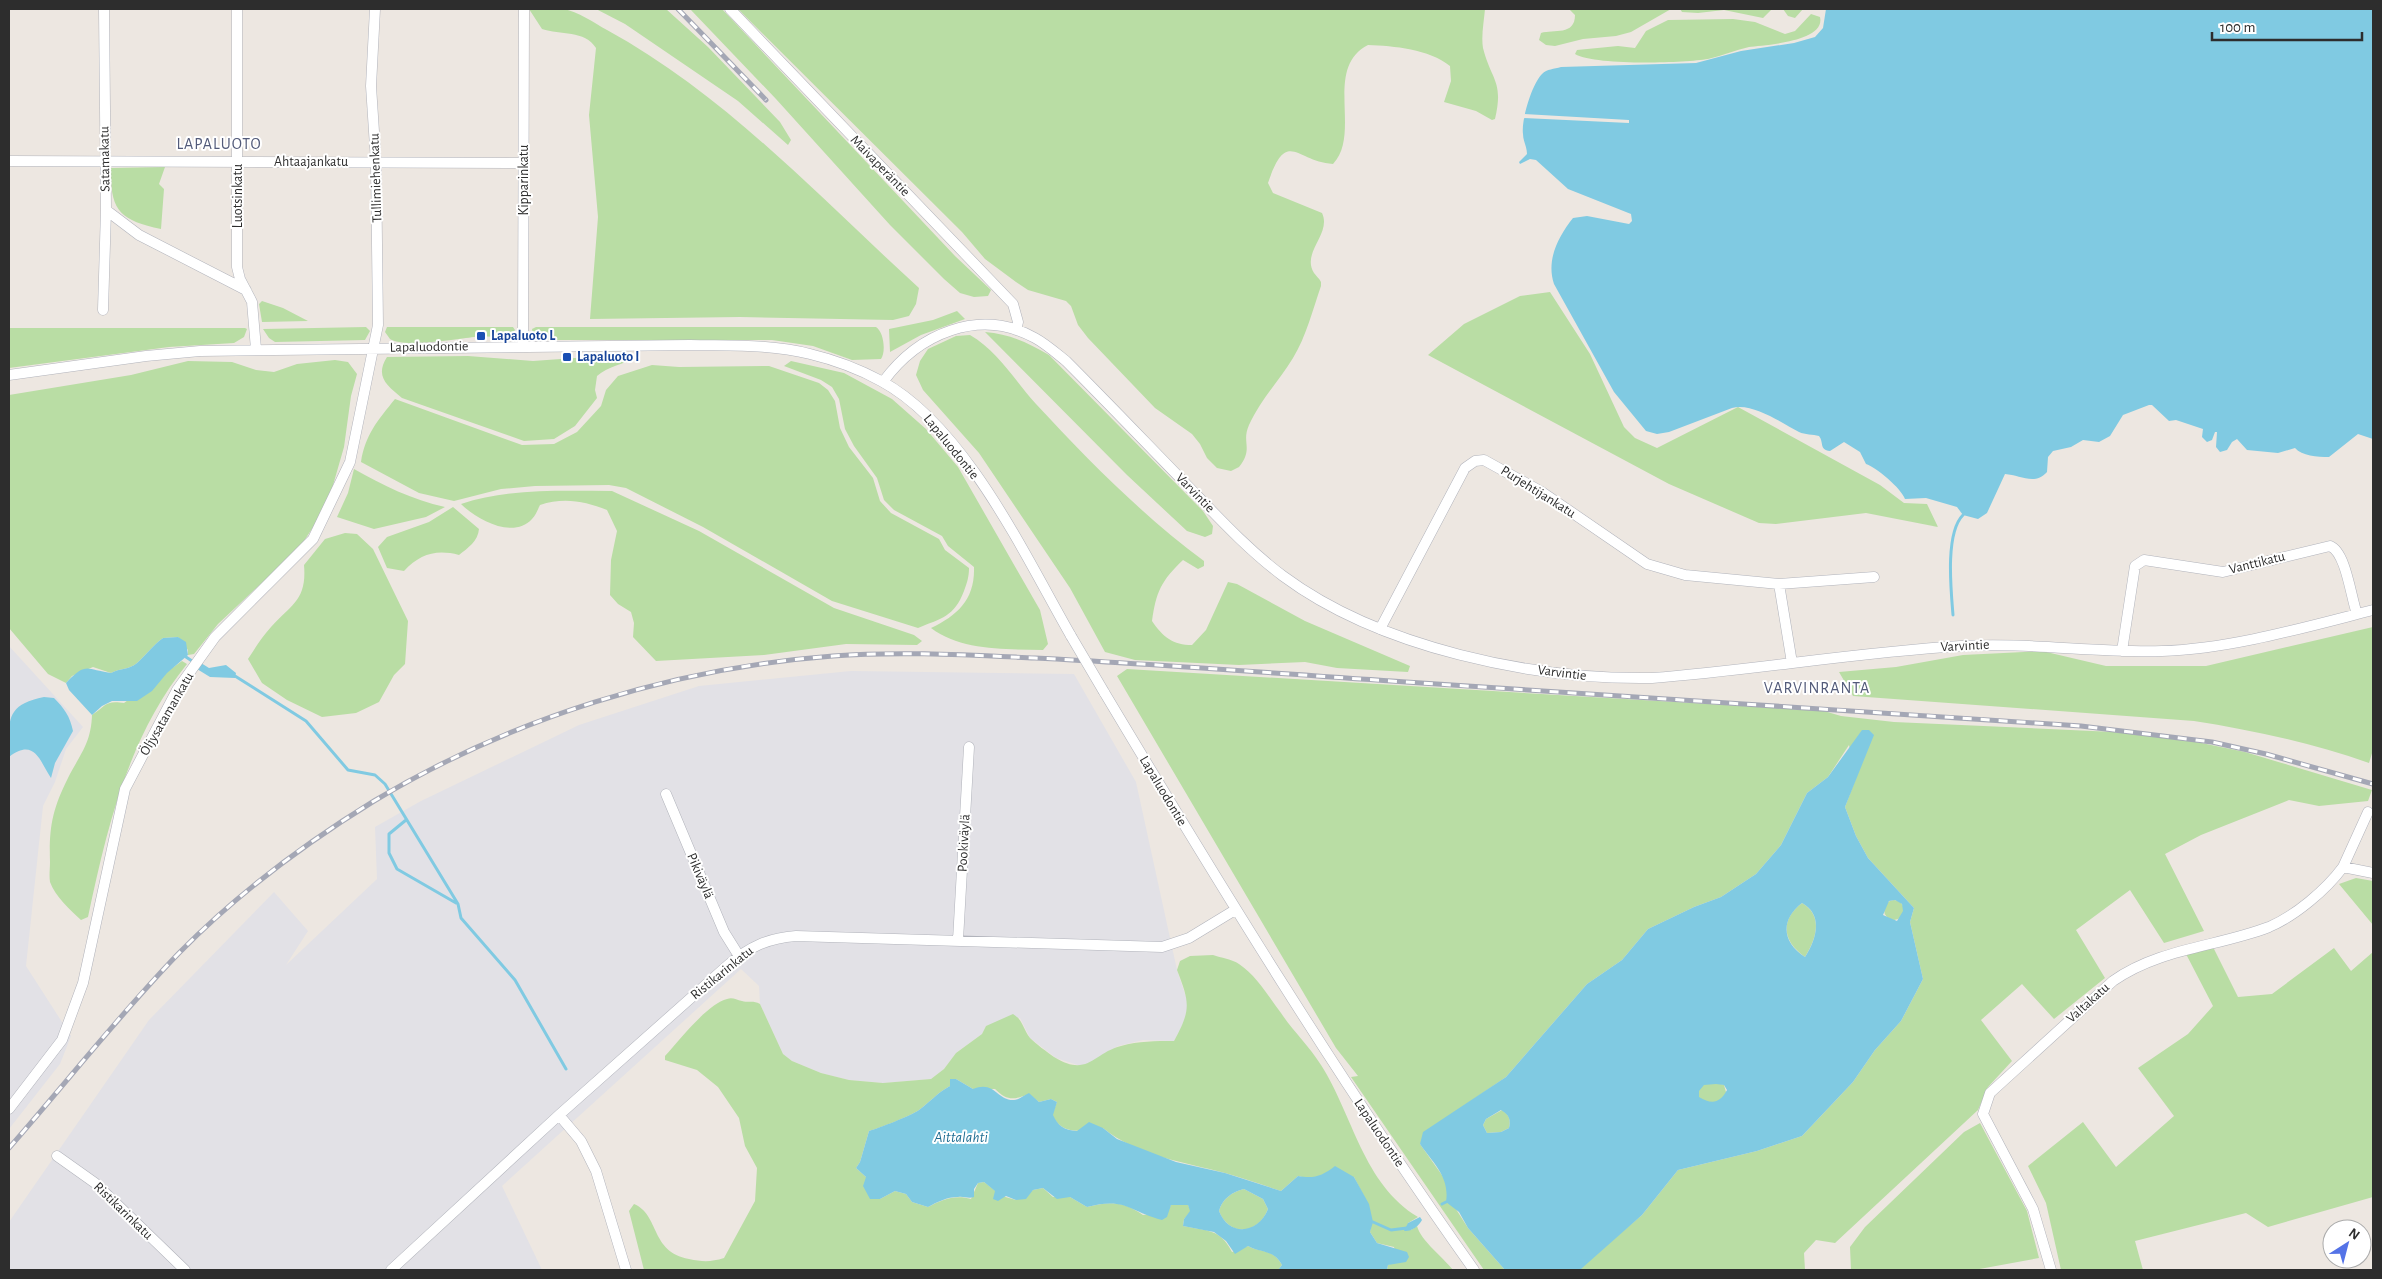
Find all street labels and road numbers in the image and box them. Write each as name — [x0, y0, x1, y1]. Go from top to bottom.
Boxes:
street label: Satamakatu — [97, 126, 113, 192]
street label: Tullimiehenkatu — [367, 133, 385, 223]
street label: Maivaperäntie — [848, 133, 912, 199]
street label: Kipparinkatu — [517, 145, 531, 215]
street label: Ahtaajankatu — [274, 155, 348, 169]
street label: Luotsinkatu — [231, 164, 245, 228]
street label: Lapaluodontie — [389, 339, 469, 355]
street label: Lapaluodontie — [921, 412, 981, 482]
street label: Purjehtijankatu — [1498, 463, 1578, 521]
street label: Varvintie — [1173, 471, 1217, 515]
street label: Vanttikatu — [2228, 549, 2286, 577]
street label: Varvintie — [1940, 638, 1990, 654]
street label: Varvintie — [1537, 663, 1587, 683]
street label: Öljysatamankatu — [135, 669, 196, 758]
street label: Lapaluodontie — [1137, 754, 1189, 828]
street label: Pookiväylä — [955, 813, 973, 872]
street label: Pikiväylä — [684, 851, 716, 901]
street label: Ristikarinkatu — [688, 944, 756, 1002]
street label: Valtakatu — [2064, 980, 2112, 1026]
street label: Lapaluodontie — [1351, 1096, 1407, 1170]
street label: Ristikarinkatu — [91, 1180, 155, 1242]

